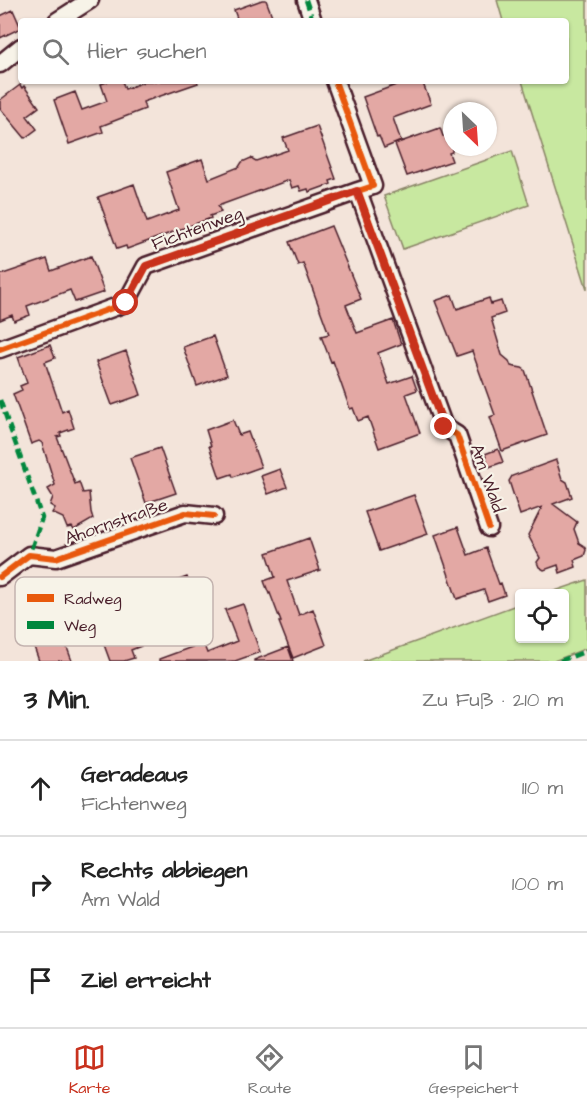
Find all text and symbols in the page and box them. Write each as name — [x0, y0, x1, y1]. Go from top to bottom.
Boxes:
search box — [18, 18, 569, 84]
icon: search — [39, 35, 72, 68]
text: Hier suchen — [87, 36, 206, 67]
north arrow — [443, 102, 497, 156]
street label: Fichtenweg — [148, 200, 246, 257]
route start — [112, 289, 138, 315]
route end — [430, 413, 456, 439]
street label: Am Wald — [464, 441, 511, 516]
street label: Ahornstraße — [61, 492, 171, 551]
legend — [15, 577, 213, 646]
text: Radweg — [64, 588, 122, 611]
map controls — [515, 589, 569, 643]
button: locate — [515, 589, 569, 643]
text: Weg — [64, 615, 96, 638]
text: 3 Min. — [24, 682, 90, 718]
text: Zu Fuß · 210 m — [422, 686, 563, 714]
text: Geradeaus — [81, 759, 188, 790]
icon: ahead — [24, 772, 57, 805]
text: 110 m — [522, 774, 563, 802]
text: Fichtenweg — [81, 790, 187, 818]
text: Rechts abbiegen — [81, 855, 248, 886]
icon: right — [24, 868, 57, 901]
text: 100 m — [512, 870, 563, 898]
text: Am Wald — [81, 886, 160, 914]
icon: arrive — [24, 964, 57, 997]
text: Ziel erreicht — [81, 965, 211, 996]
tab: Karte — [69, 1041, 110, 1099]
tab: Route — [248, 1041, 291, 1099]
tab: Gespeichert — [429, 1041, 518, 1099]

